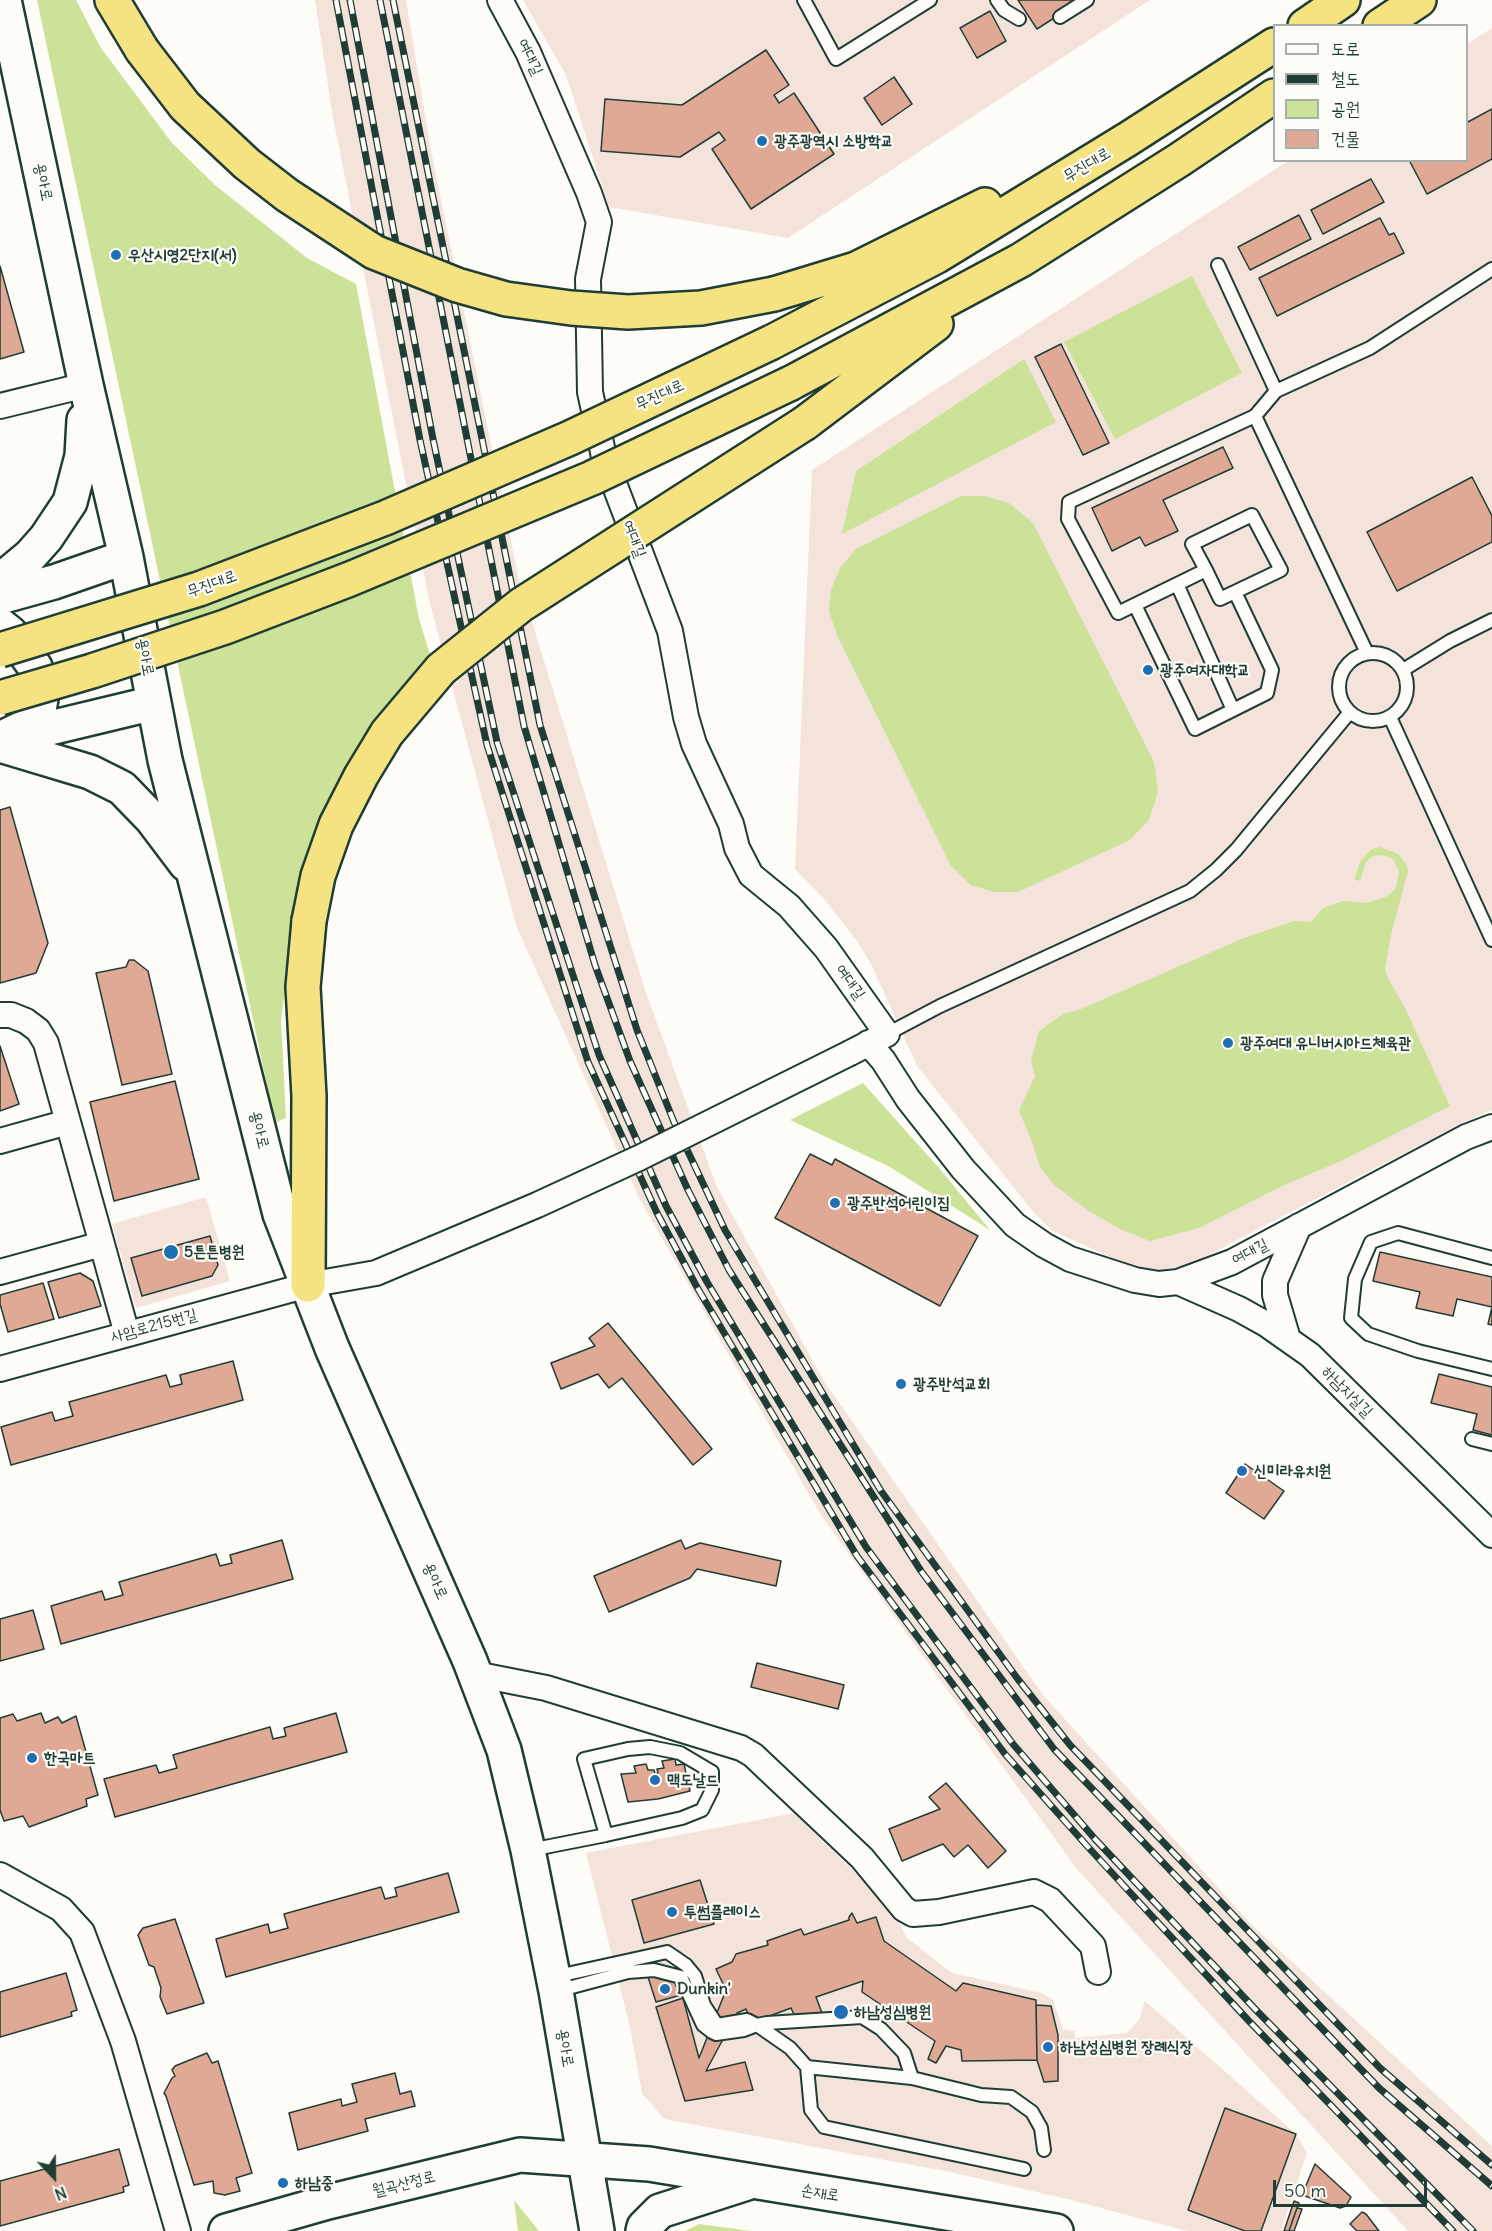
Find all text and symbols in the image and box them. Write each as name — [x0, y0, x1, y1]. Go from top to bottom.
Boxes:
legend — [1273, 24, 1468, 162]
street label: 여대길 — [513, 35, 547, 79]
text: 도로 — [1331, 37, 1360, 60]
text: 철도 — [1331, 67, 1360, 90]
text: 공원 — [1331, 97, 1360, 120]
text: 건물 — [1331, 127, 1360, 150]
place label: 광주광역시 소방학교 — [774, 131, 894, 151]
marker: 광주광역시 소방학교 — [755, 134, 769, 148]
street label: 무진대로 — [1060, 144, 1114, 186]
street label: 용아로 — [30, 161, 56, 203]
place label: 우산시영2단지(서) — [128, 245, 237, 265]
marker: 우산시영2단지(서) — [109, 248, 123, 262]
street label: 무진대로 — [633, 375, 687, 415]
street label: 여대길 — [618, 518, 650, 560]
street label: 무진대로 — [185, 566, 239, 602]
street label: 용아로 — [132, 636, 158, 678]
place label: 광주여자대학교 — [1160, 660, 1250, 680]
marker: 광주여자대학교 — [1141, 663, 1155, 677]
street label: 여대길 — [831, 961, 869, 1003]
place label: 광주여대 유니버시아드체육관 — [1240, 1033, 1411, 1053]
marker: 광주여대 유니버시아드체육관 — [1221, 1036, 1235, 1050]
street label: 용아로 — [245, 1109, 273, 1151]
place label: 광주반석어린이집 — [847, 1193, 950, 1213]
marker: 광주반석어린이집 — [828, 1196, 842, 1210]
street label: 여대길 — [1228, 1235, 1272, 1269]
place label: 5튼튼병원 — [184, 1242, 245, 1262]
marker: 5튼튼병원 — [162, 1243, 180, 1261]
street label: 사암로215번길 — [109, 1305, 199, 1347]
street label: 하남지실길 — [1317, 1362, 1377, 1422]
place label: 광주반석교회 — [913, 1374, 990, 1394]
marker: 광주반석교회 — [894, 1377, 908, 1391]
place label: 신미라유치원 — [1254, 1461, 1331, 1481]
marker: 신미라유치원 — [1235, 1464, 1249, 1478]
street label: 용아로 — [418, 1559, 452, 1603]
place label: 한국마트 — [44, 1748, 95, 1768]
marker: 한국마트 — [25, 1751, 39, 1765]
place label: 맥도날드 — [667, 1770, 718, 1790]
marker: 맥도날드 — [648, 1773, 662, 1787]
place label: 투썸플레이스 — [684, 1902, 761, 1922]
marker: 투썸플레이스 — [665, 1905, 679, 1919]
place label: Dunkin' — [677, 1979, 731, 1999]
marker: Dunkin' — [658, 1982, 672, 1996]
place label: 하남성심병원 — [854, 2002, 931, 2022]
marker: 하남성심병원 — [832, 2003, 850, 2021]
street label: 용아로 — [552, 2027, 578, 2069]
place label: 하남성심병원 장례식장 — [1060, 2037, 1193, 2057]
marker: 하남성심병원 장례식장 — [1041, 2040, 1055, 2054]
north arrow — [24, 2147, 84, 2207]
street label: 월곡산정로 — [370, 2167, 438, 2201]
scale bar — [1276, 2168, 1430, 2206]
place label: 하남중 — [295, 2173, 334, 2193]
marker: 하남중 — [276, 2176, 290, 2190]
text: 50 m — [1284, 2179, 1326, 2202]
street label: 손재로 — [799, 2180, 841, 2206]
text: N — [52, 2182, 70, 2205]

